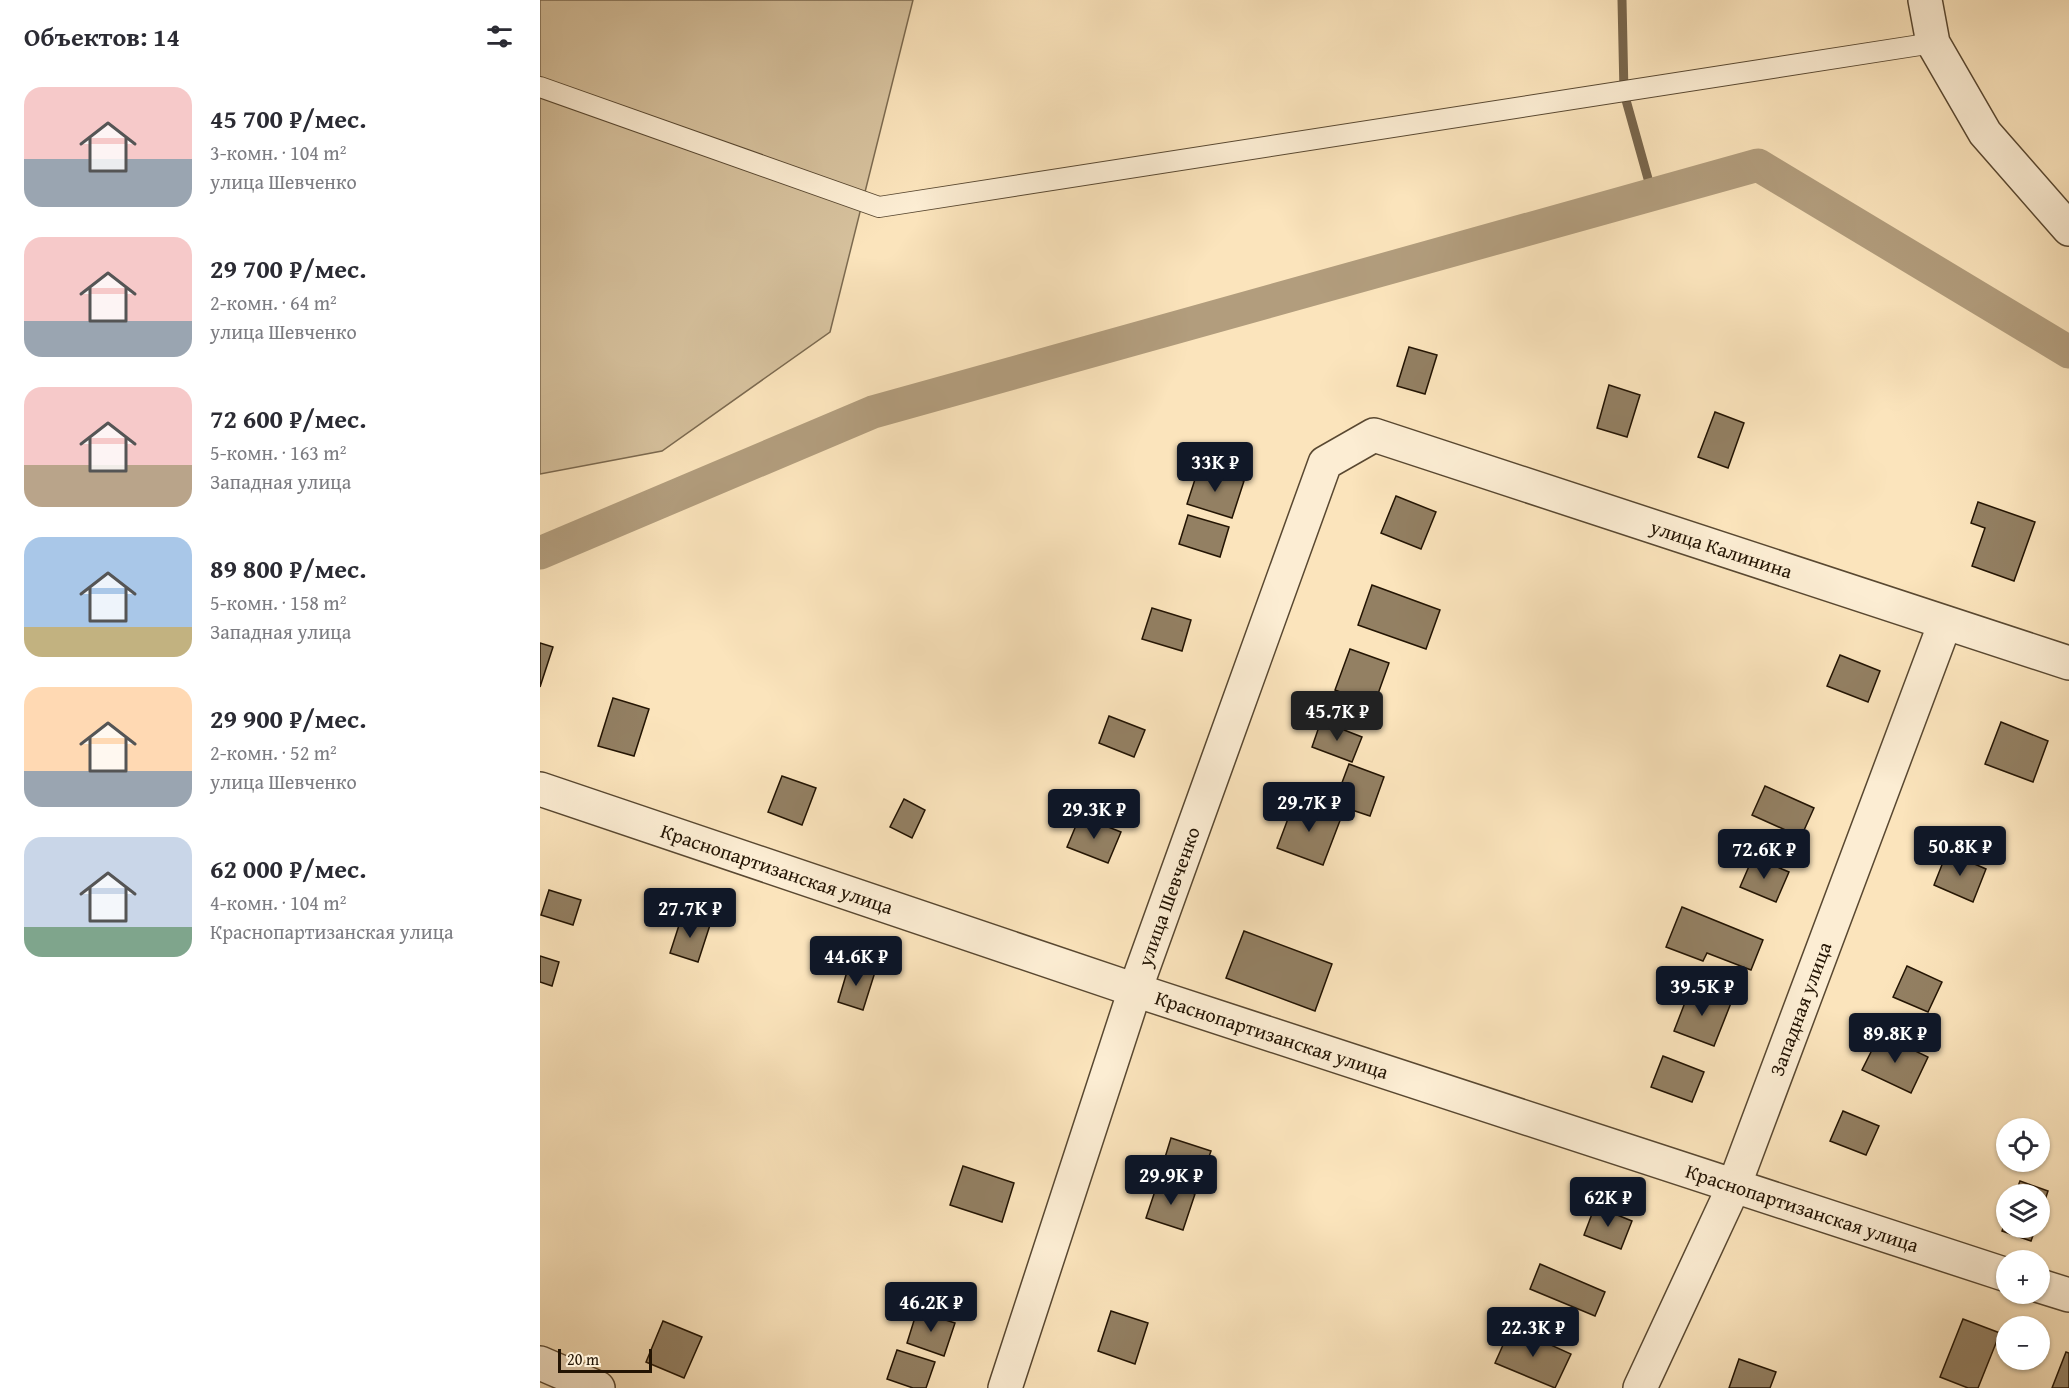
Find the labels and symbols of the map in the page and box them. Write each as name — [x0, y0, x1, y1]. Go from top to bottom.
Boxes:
pin: 33K ₽ — [1173, 442, 1257, 493]
street label: улица Калинина — [1646, 511, 1797, 585]
pin: 45.7K ₽ — [1282, 691, 1392, 742]
pin: 29.7K ₽ — [1254, 782, 1364, 833]
pin: 29.3K ₽ — [1039, 789, 1149, 840]
street label: Краснопартизанская улица — [657, 816, 898, 921]
street label: улица Шевченко — [1129, 822, 1207, 971]
pin: 50.8K ₽ — [1905, 826, 2015, 877]
pin: 72.6K ₽ — [1709, 829, 1819, 880]
pin: 27.7K ₽ — [635, 888, 745, 939]
pin: 44.6K ₽ — [801, 936, 911, 987]
street label: Западная улица — [1762, 937, 1838, 1080]
pin: 39.5K ₽ — [1647, 966, 1757, 1017]
street label: Краснопартизанская улица — [1152, 983, 1393, 1086]
pin: 89.8K ₽ — [1840, 1013, 1950, 1064]
pin: 29.9K ₽ — [1116, 1155, 1226, 1206]
street label: Краснопартизанская улица — [1682, 1156, 1923, 1259]
pin: 62K ₽ — [1566, 1177, 1650, 1228]
pin: 46.2K ₽ — [876, 1282, 986, 1333]
pin: 22.3K ₽ — [1478, 1307, 1588, 1358]
scale bar — [558, 1346, 652, 1374]

